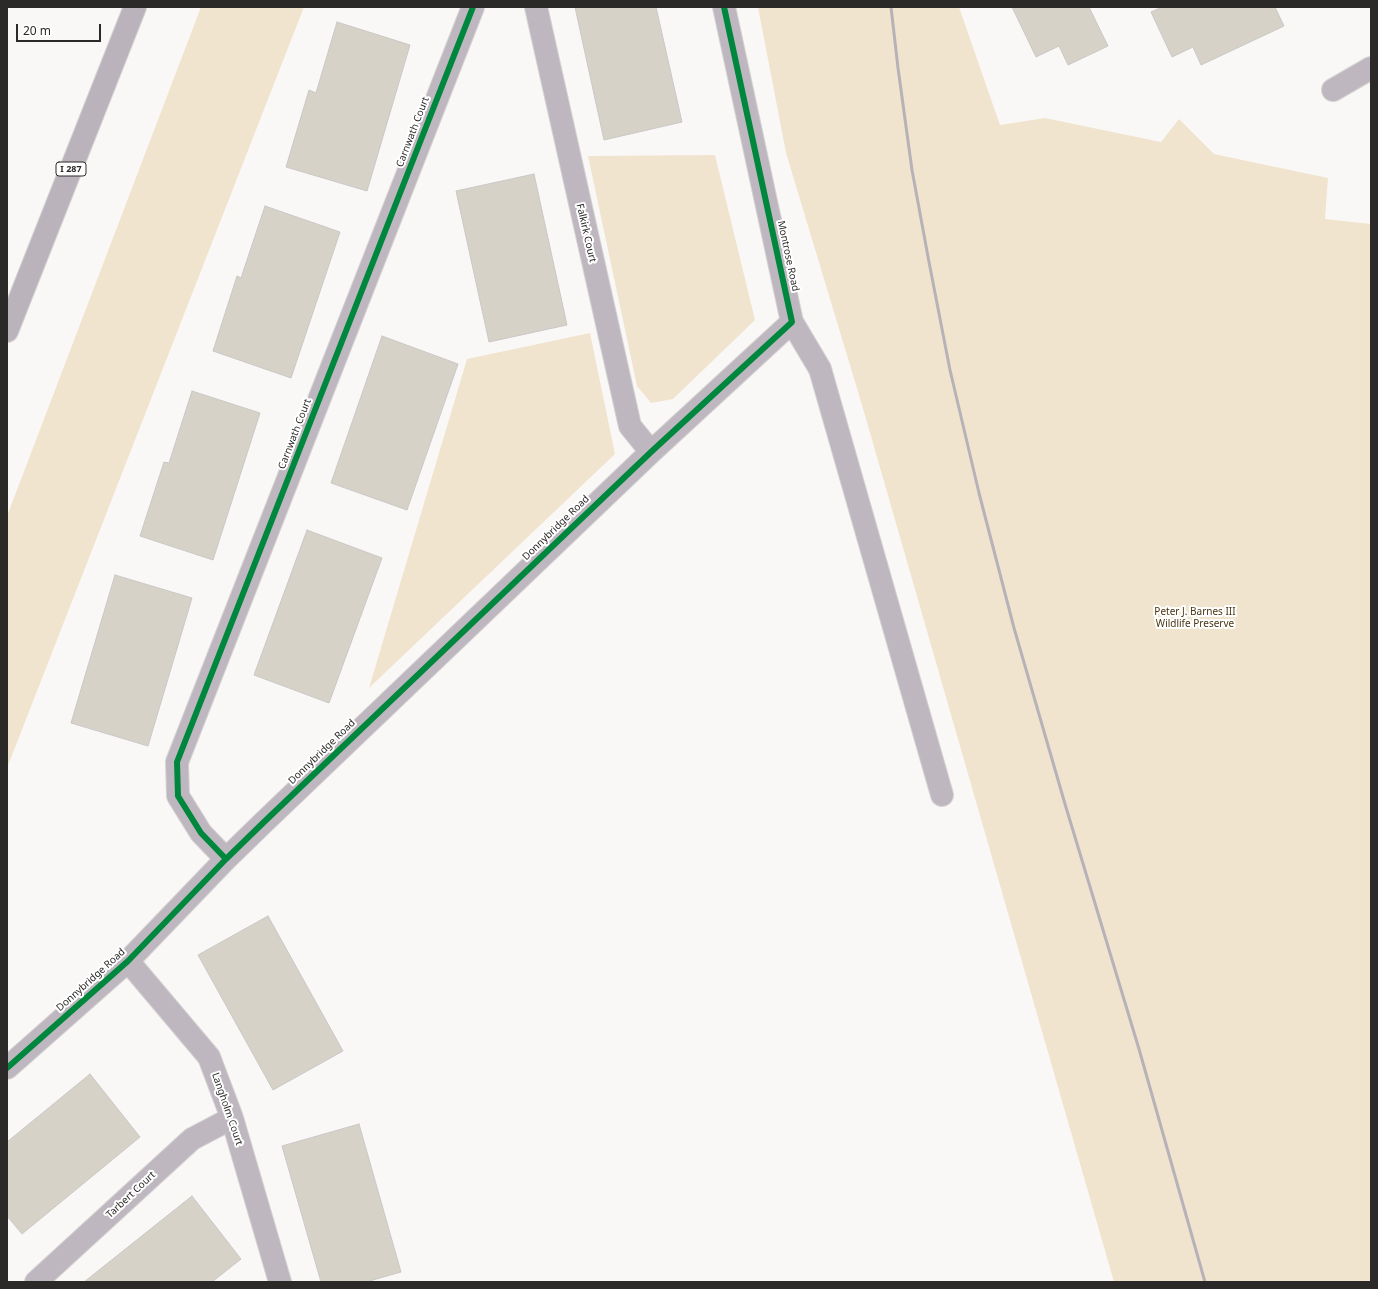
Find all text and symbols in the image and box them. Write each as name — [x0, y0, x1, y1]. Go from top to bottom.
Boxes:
scale bar — [18, 16, 103, 42]
text: 20 m — [23, 22, 51, 39]
street label: Carnwath Court — [394, 95, 432, 169]
road number: I 287 — [56, 162, 86, 176]
street label: Falkirk Court — [573, 203, 599, 263]
street label: Montrose Road — [775, 220, 801, 292]
street label: Carnwath Court — [276, 397, 314, 471]
street label: Donnybridge Road — [520, 493, 592, 563]
park label: Peter J. Barnes III Wildlife Preserve — [1154, 606, 1236, 630]
street label: Donnybridge Road — [286, 717, 358, 787]
street label: Donnybridge Road — [54, 946, 128, 1014]
street label: Langholm Court — [209, 1071, 245, 1147]
street label: Tarbert Court — [104, 1169, 158, 1221]

